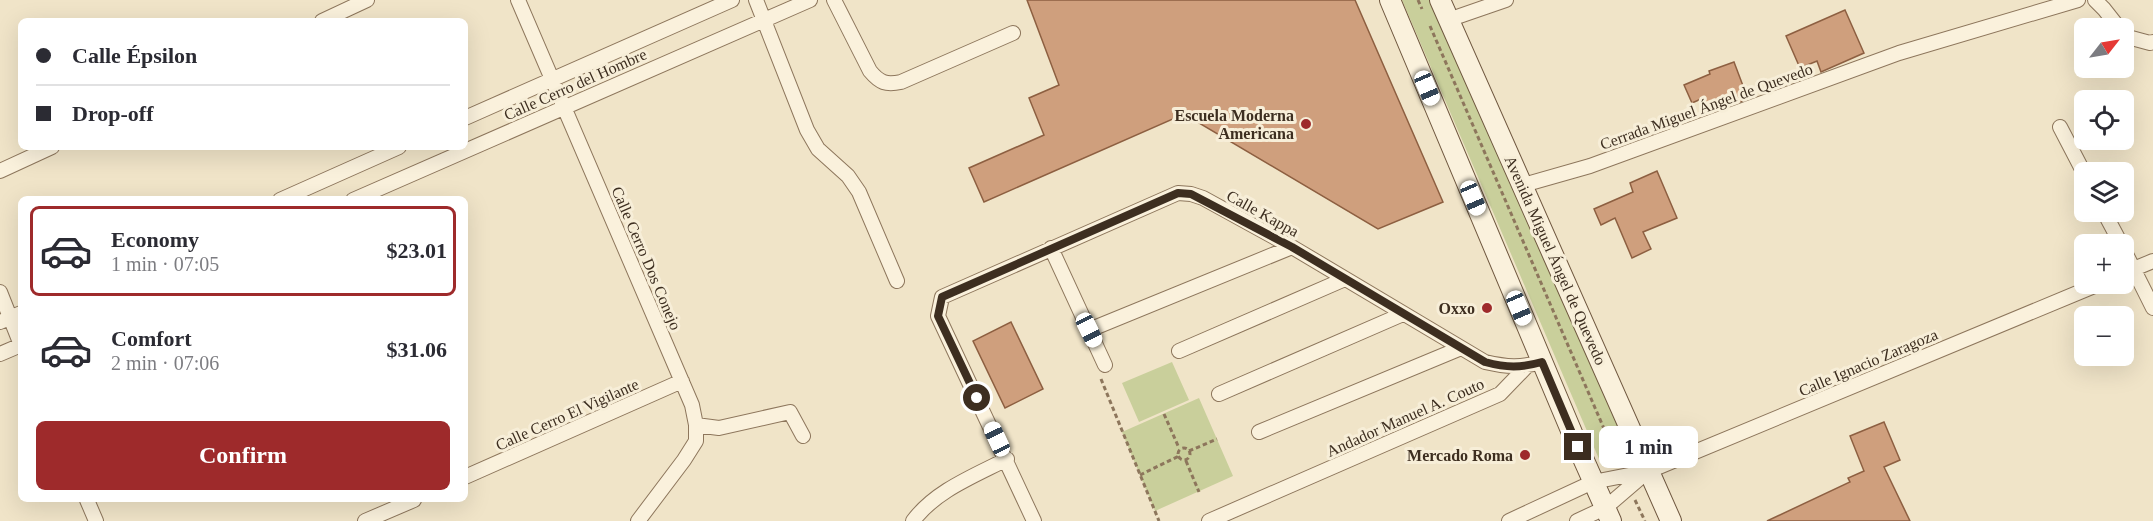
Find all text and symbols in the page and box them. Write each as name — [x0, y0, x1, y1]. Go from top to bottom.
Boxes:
north arrow — [2074, 18, 2134, 78]
map controls — [2074, 18, 2134, 366]
text: Calle Épsilon — [72, 43, 197, 68]
street label: Calle Cerro del Hombre — [501, 45, 649, 124]
street label: Cerrada Miguel Ángel de Quevedo — [1597, 59, 1815, 154]
car — [1412, 68, 1442, 108]
button: locate — [2074, 90, 2134, 150]
text: Drop-off — [72, 101, 153, 126]
place label: Escuela Moderna Americana — [1174, 107, 1294, 142]
marker: Escuela Moderna Americana — [1299, 117, 1313, 131]
street label: Avenida Miguel Ángel de Quevedo — [1501, 153, 1610, 368]
button: layers — [2074, 162, 2134, 222]
car — [1458, 178, 1488, 218]
street label: Calle Cerro Dos Conejo — [608, 184, 684, 333]
street label: Calle Kappa — [1223, 187, 1302, 241]
icon: car — [39, 224, 93, 278]
text: Economy — [111, 227, 199, 252]
button: + — [2074, 234, 2134, 294]
text: $23.01 — [387, 238, 447, 263]
text: 1 min · 07:05 — [111, 253, 219, 275]
car — [1504, 288, 1534, 328]
place label: Oxxo — [1439, 300, 1475, 317]
marker: Oxxo — [1480, 301, 1494, 315]
button: − — [2074, 306, 2134, 366]
car — [1073, 310, 1105, 350]
icon: car — [39, 323, 93, 377]
street label: Calle Ignacio Zaragoza — [1796, 325, 1941, 400]
text: Comfort — [111, 326, 192, 351]
text: $31.06 — [387, 337, 447, 362]
text: 2 min · 07:06 — [111, 352, 219, 374]
street label: Calle Cerro El Vigilante — [493, 375, 642, 455]
street label: Andador Manuel A. Couto — [1324, 375, 1487, 460]
route start — [963, 384, 990, 411]
car — [981, 419, 1013, 459]
button: Confirm — [36, 421, 450, 490]
callout: 1 min — [1599, 426, 1698, 468]
route end — [1564, 433, 1591, 460]
text: 1 min — [1624, 436, 1673, 458]
place label: Mercado Roma — [1407, 447, 1513, 464]
marker: Mercado Roma — [1518, 448, 1532, 462]

